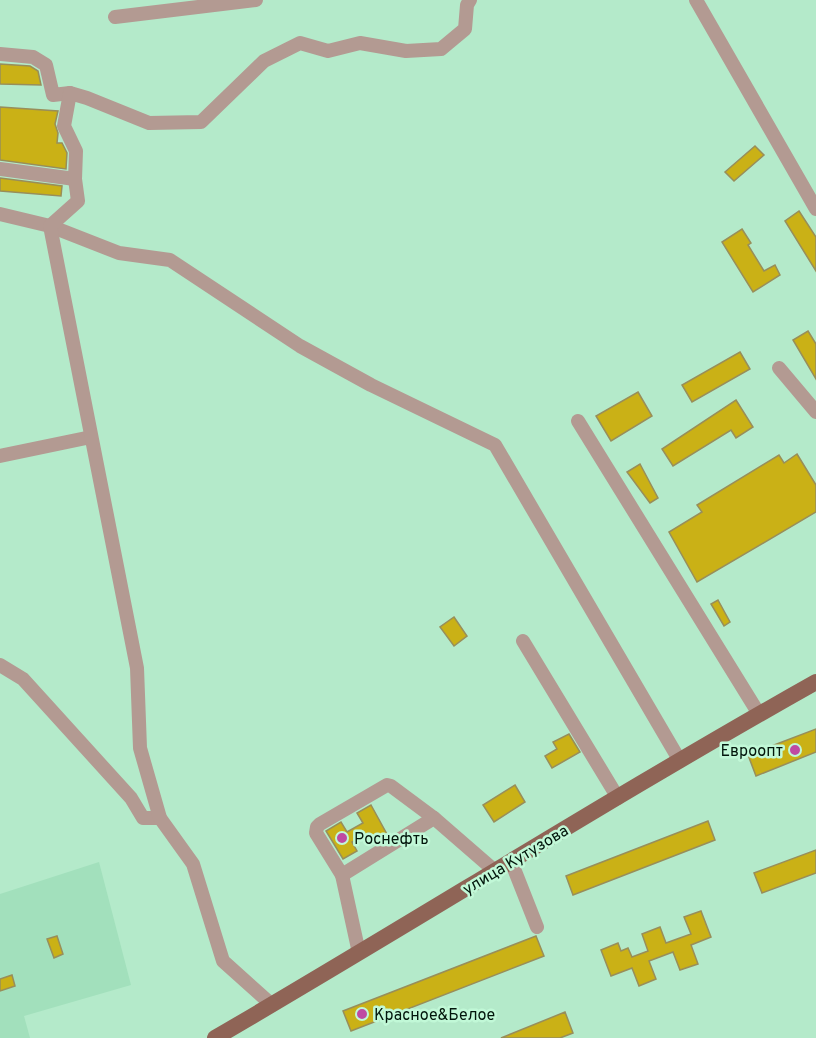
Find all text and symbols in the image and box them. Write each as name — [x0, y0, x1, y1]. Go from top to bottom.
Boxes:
place label: Евроопт — [721, 742, 783, 762]
marker: Евроопт — [788, 743, 802, 757]
street label: улица Кутузова — [460, 821, 572, 900]
place label: Роснефть — [354, 830, 429, 850]
marker: Роснефть — [335, 831, 349, 845]
place label: Красное&Белое — [374, 1006, 495, 1026]
marker: Красное&Белое — [355, 1007, 369, 1021]

